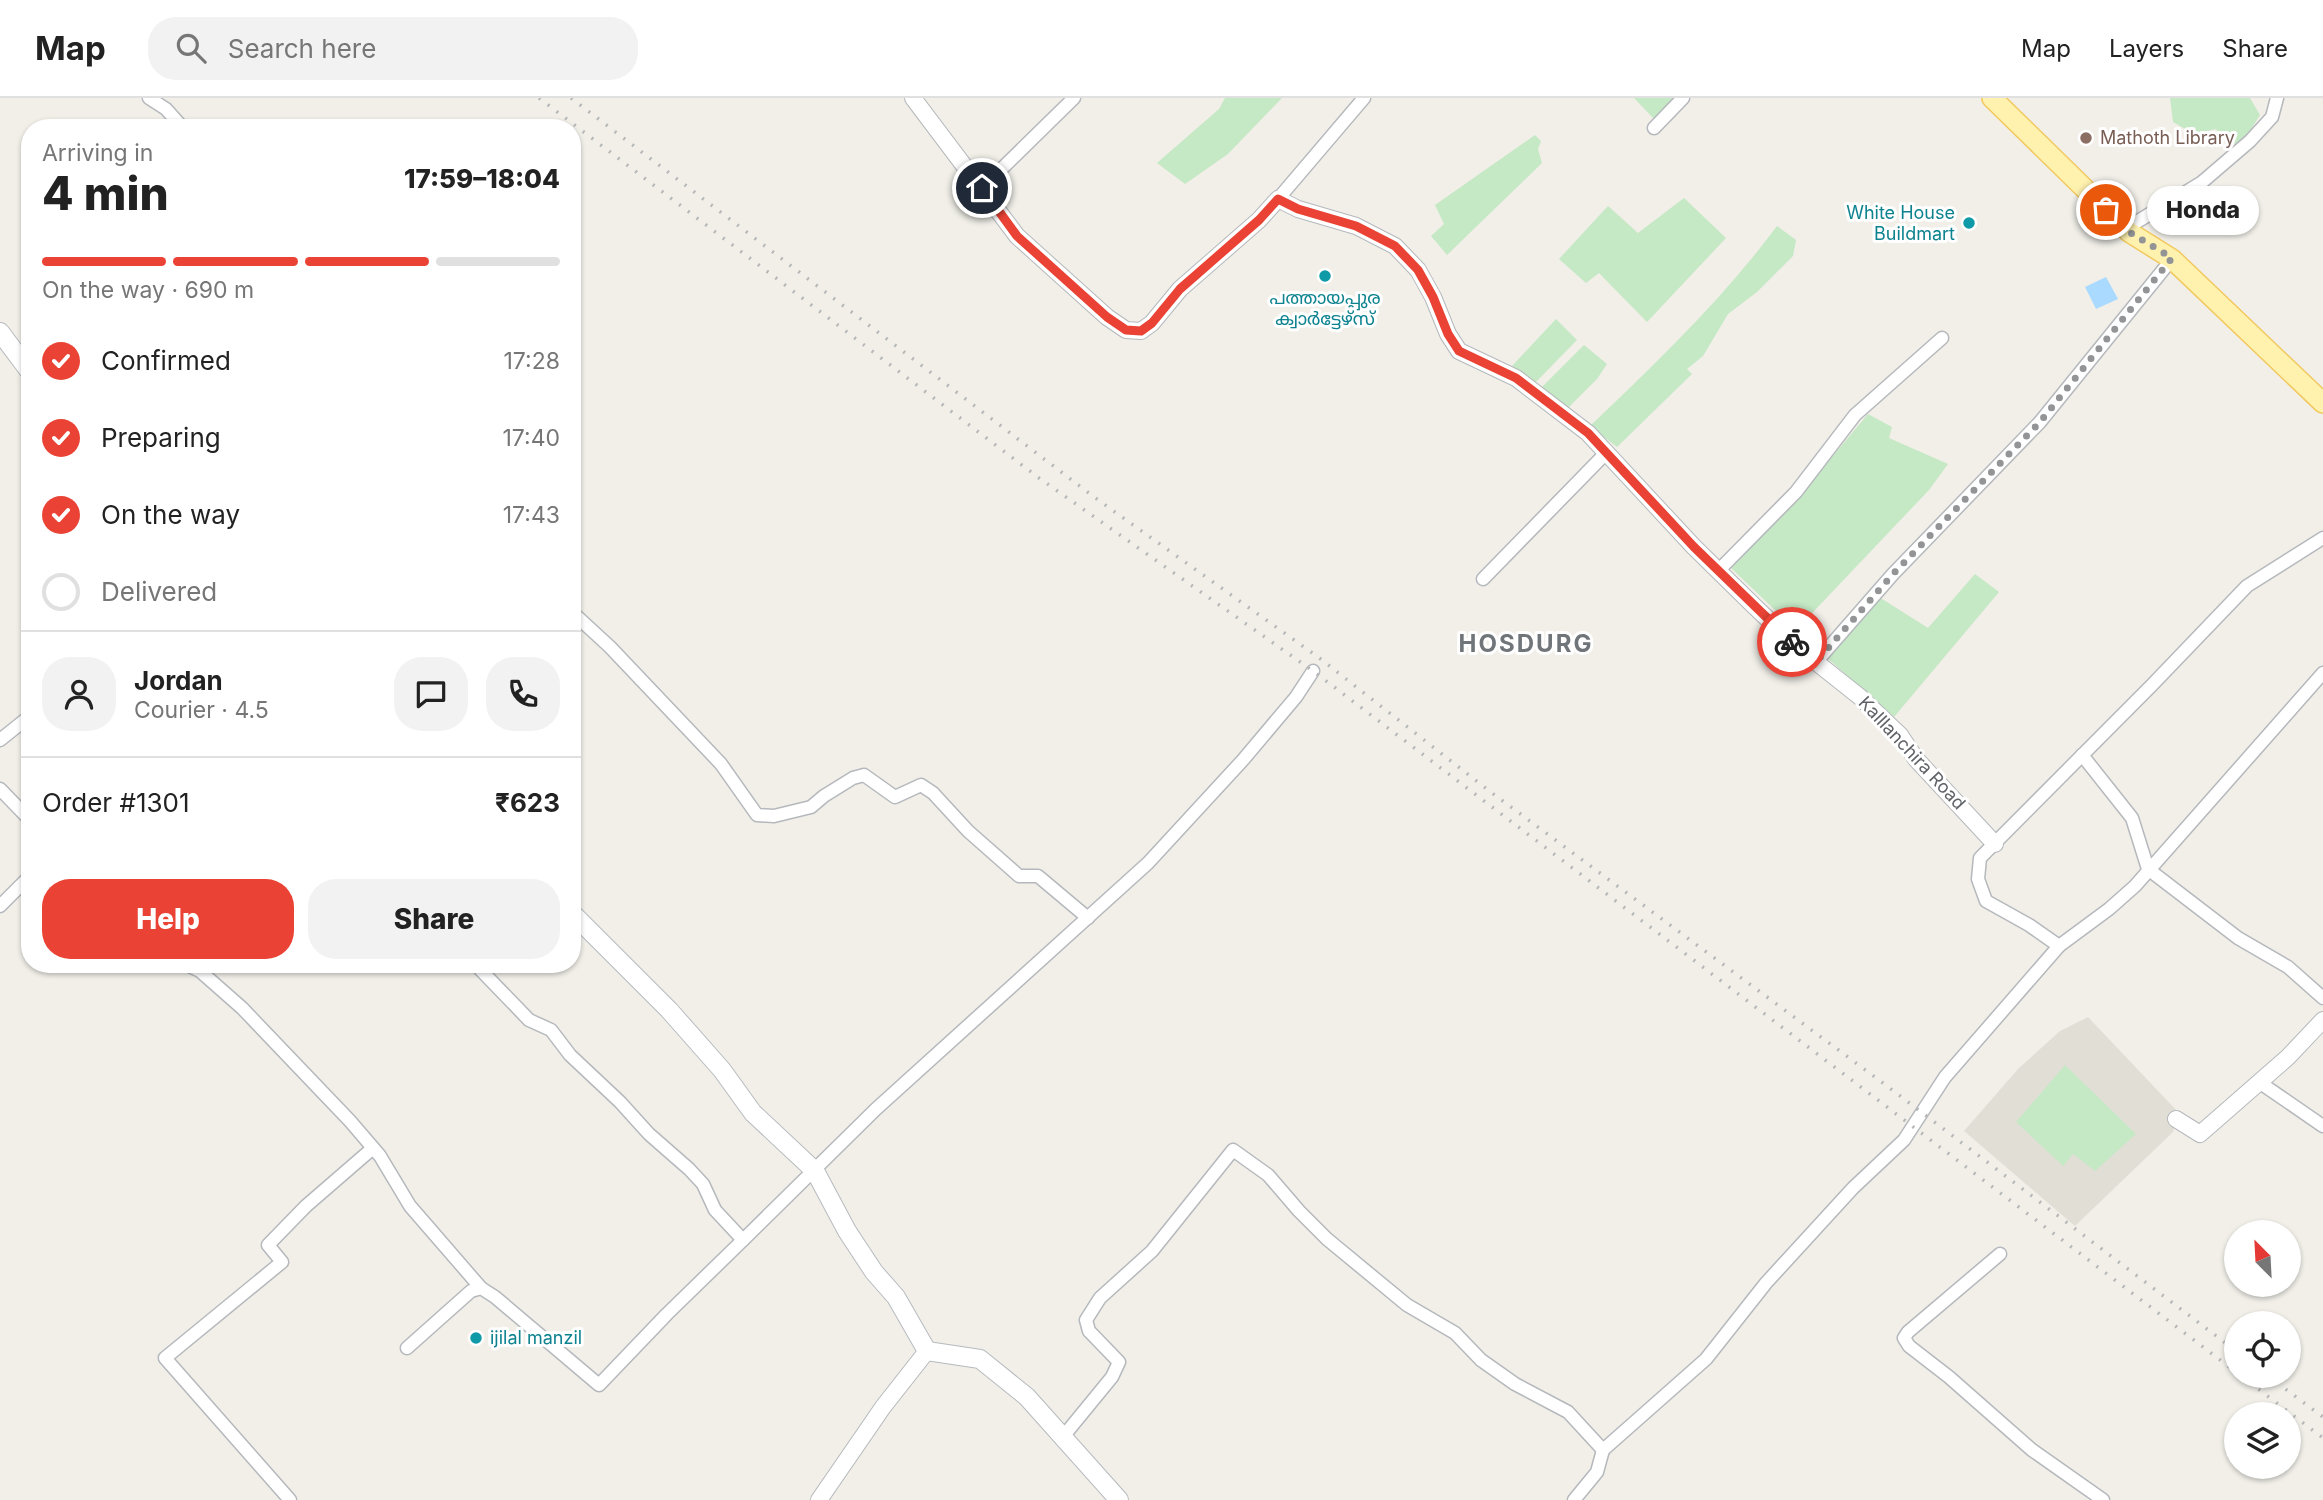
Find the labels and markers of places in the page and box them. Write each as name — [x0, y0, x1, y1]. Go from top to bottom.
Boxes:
place label: Mathoth Library — [2100, 127, 2235, 148]
marker: Mathoth Library — [2078, 130, 2094, 146]
pin — [952, 158, 1012, 218]
pin — [2076, 180, 2136, 240]
callout: Honda — [2148, 186, 2260, 234]
place label: White House Buildmart — [1846, 202, 1955, 244]
marker: White House Buildmart — [1961, 215, 1977, 231]
marker: പത്തായപ്പുര ക്വാർട്ടേഴ്സ് — [1317, 268, 1333, 284]
place label: പത്തായപ്പുര ക്വാർട്ടേഴ്സ് — [1269, 287, 1381, 330]
place label: ijilal manzil — [490, 1327, 582, 1348]
marker: ijilal manzil — [468, 1330, 484, 1346]

